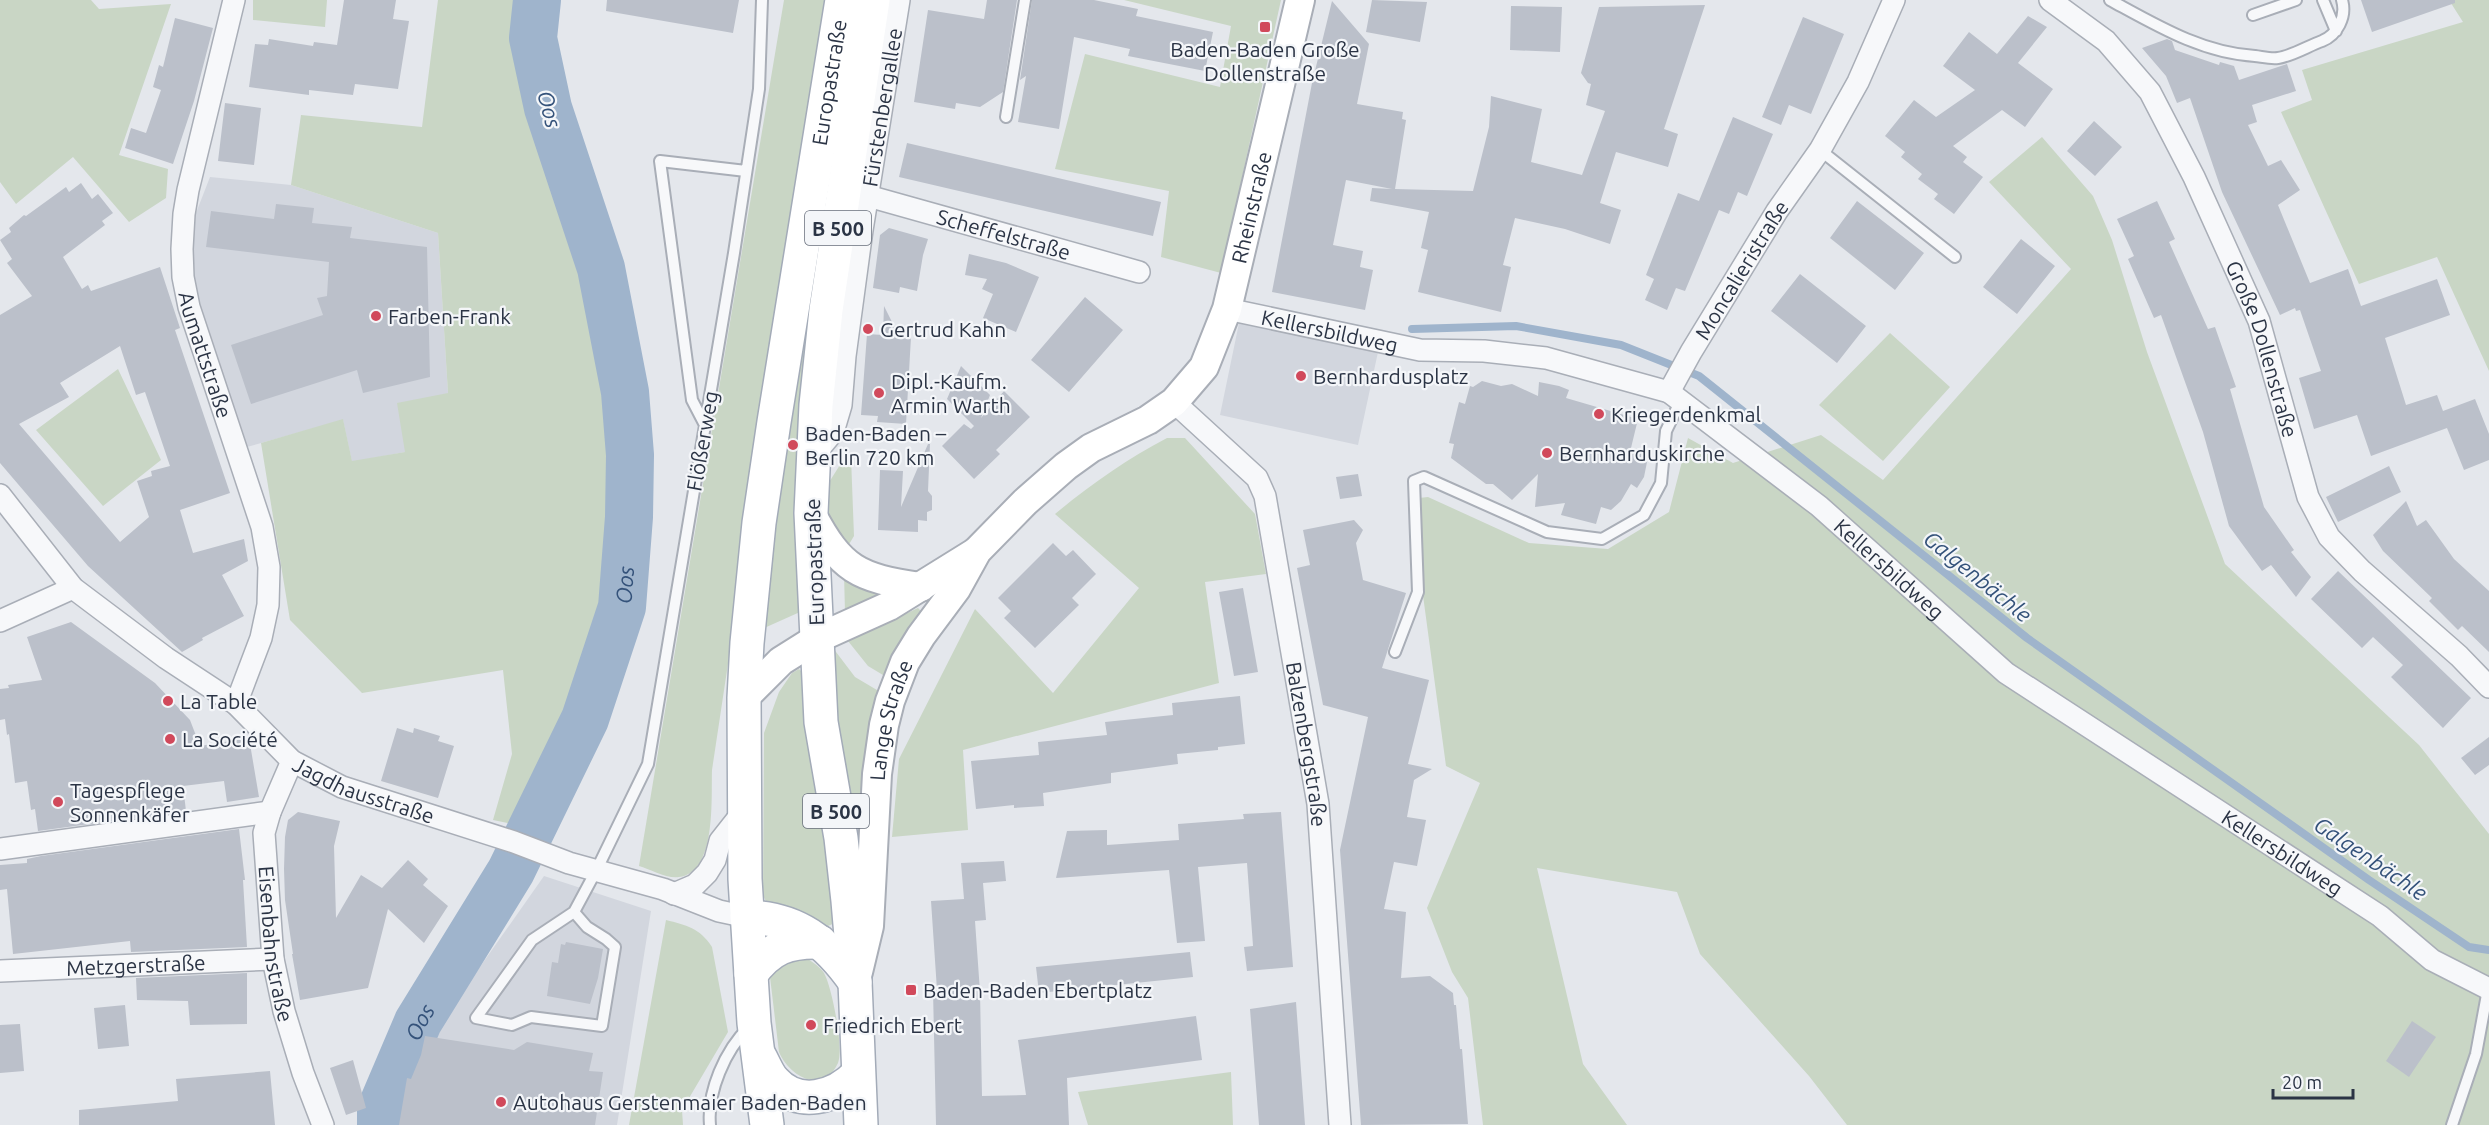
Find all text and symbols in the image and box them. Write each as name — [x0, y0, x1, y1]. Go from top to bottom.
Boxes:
street label: Europastraße — [807, 17, 851, 147]
marker: Baden-Baden Große Dollenstraße — [1258, 20, 1272, 34]
street label: Fürstenbergallee — [857, 26, 906, 188]
place label: Baden-Baden Große Dollenstraße — [1170, 37, 1360, 85]
water label: Oos — [533, 87, 567, 131]
street label: Rheinstraße — [1226, 149, 1276, 266]
street label: Moncalieristraße — [1690, 195, 1793, 344]
street label: Scheffelstraße — [934, 204, 1073, 264]
road number: B 500 — [805, 211, 871, 245]
street label: Große Dollenstraße — [2221, 257, 2303, 440]
street label: Aumattstraße — [174, 290, 237, 421]
place label: Farben-Frank — [388, 304, 511, 328]
street label: Kellersbildweg — [1259, 305, 1400, 357]
marker: Farben-Frank — [369, 309, 383, 323]
place label: Gertrud Kahn — [880, 317, 1006, 341]
marker: Gertrud Kahn — [861, 322, 875, 336]
place label: Bernhardusplatz — [1313, 364, 1469, 388]
place label: Dipl.-Kaufm. Armin Warth — [891, 369, 1011, 417]
marker: Bernhardusplatz — [1294, 369, 1308, 383]
marker: Dipl.-Kaufm. Armin Warth — [872, 386, 886, 400]
street label: Flößerweg — [681, 389, 723, 493]
place label: Kriegerdenkmal — [1611, 402, 1761, 426]
marker: Kriegerdenkmal — [1592, 407, 1606, 421]
place label: Baden-Baden – Berlin 720 km — [805, 421, 947, 469]
marker: Baden-Baden – Berlin 720 km — [786, 438, 800, 452]
place label: Bernharduskirche — [1559, 441, 1725, 465]
marker: Bernharduskirche — [1540, 446, 1554, 460]
street label: Europastraße — [800, 498, 828, 626]
street label: Kellersbildweg — [1829, 514, 1949, 624]
water label: Galgenbächle — [1919, 525, 2037, 627]
water label: Oos — [610, 565, 638, 605]
street label: Lange Straße — [865, 656, 917, 781]
street label: Balzenbergstraße — [1282, 660, 1332, 828]
place label: La Table — [180, 689, 257, 713]
marker: La Table — [161, 694, 175, 708]
place label: La Société — [182, 727, 278, 751]
marker: La Société — [163, 732, 177, 746]
street label: Jagdhausstraße — [289, 752, 437, 828]
place label: Tagespflege Sonnenkäfer — [70, 778, 190, 826]
road number: B 500 — [803, 794, 869, 828]
marker: Tagespflege Sonnenkäfer — [51, 795, 65, 809]
street label: Kellersbildweg — [2218, 805, 2347, 900]
water label: Galgenbächle — [2310, 811, 2432, 905]
street label: Eisenbahnstraße — [254, 865, 299, 1025]
street label: Metzgerstraße — [66, 950, 206, 980]
place label: Baden-Baden Ebertplatz — [923, 978, 1152, 1002]
marker: Baden-Baden Ebertplatz — [904, 983, 918, 997]
water label: Oos — [399, 999, 439, 1044]
place label: Friedrich Ebert — [823, 1013, 962, 1037]
marker: Friedrich Ebert — [804, 1018, 818, 1032]
scale bar — [2273, 1062, 2352, 1100]
text: 20 m — [2282, 1072, 2322, 1092]
place label: Autohaus Gerstenmaier Baden-Baden — [513, 1090, 867, 1114]
marker: Autohaus Gerstenmaier Baden-Baden — [494, 1095, 508, 1109]

